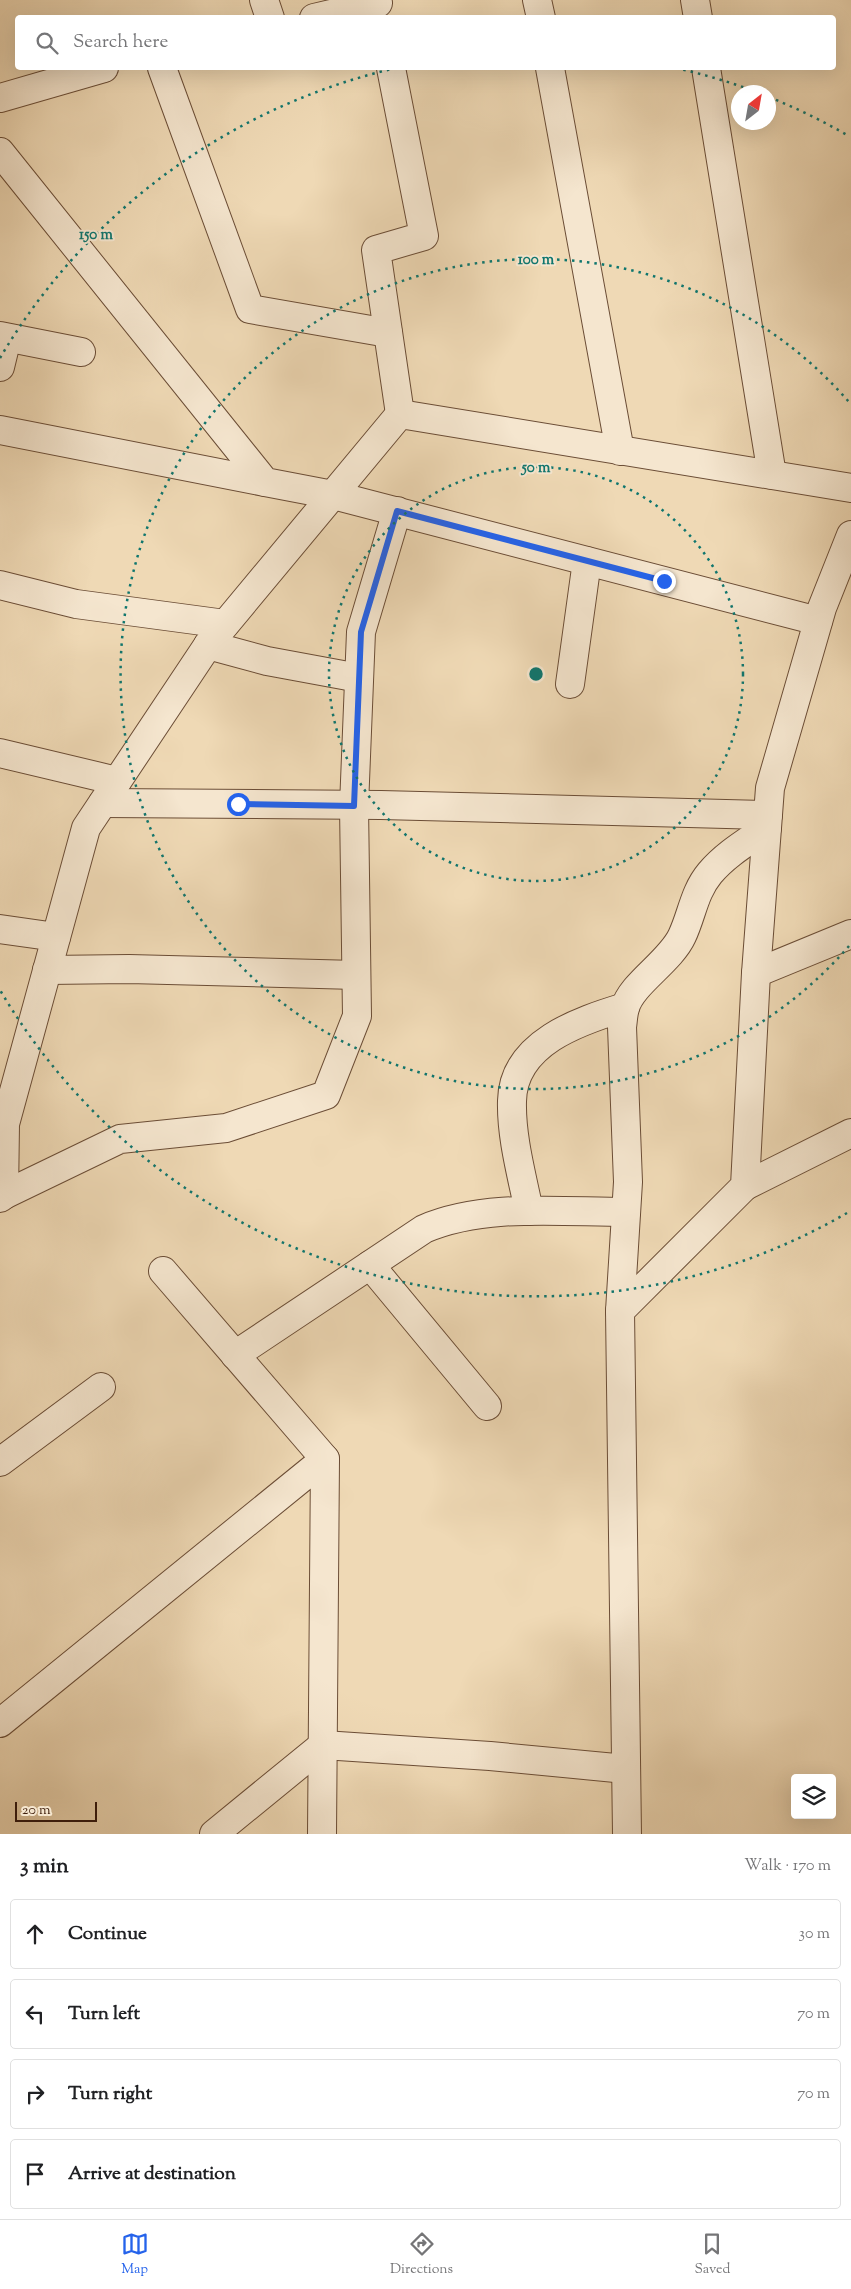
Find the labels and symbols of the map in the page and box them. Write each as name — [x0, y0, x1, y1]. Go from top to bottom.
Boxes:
north arrow — [731, 85, 776, 130]
text: 150 m — [79, 225, 113, 246]
text: 100 m — [518, 250, 555, 271]
text: 50 m — [521, 458, 551, 479]
route end — [653, 570, 676, 593]
centre of rings — [527, 665, 545, 683]
route start — [227, 793, 250, 816]
scale bar — [15, 1799, 98, 1822]

